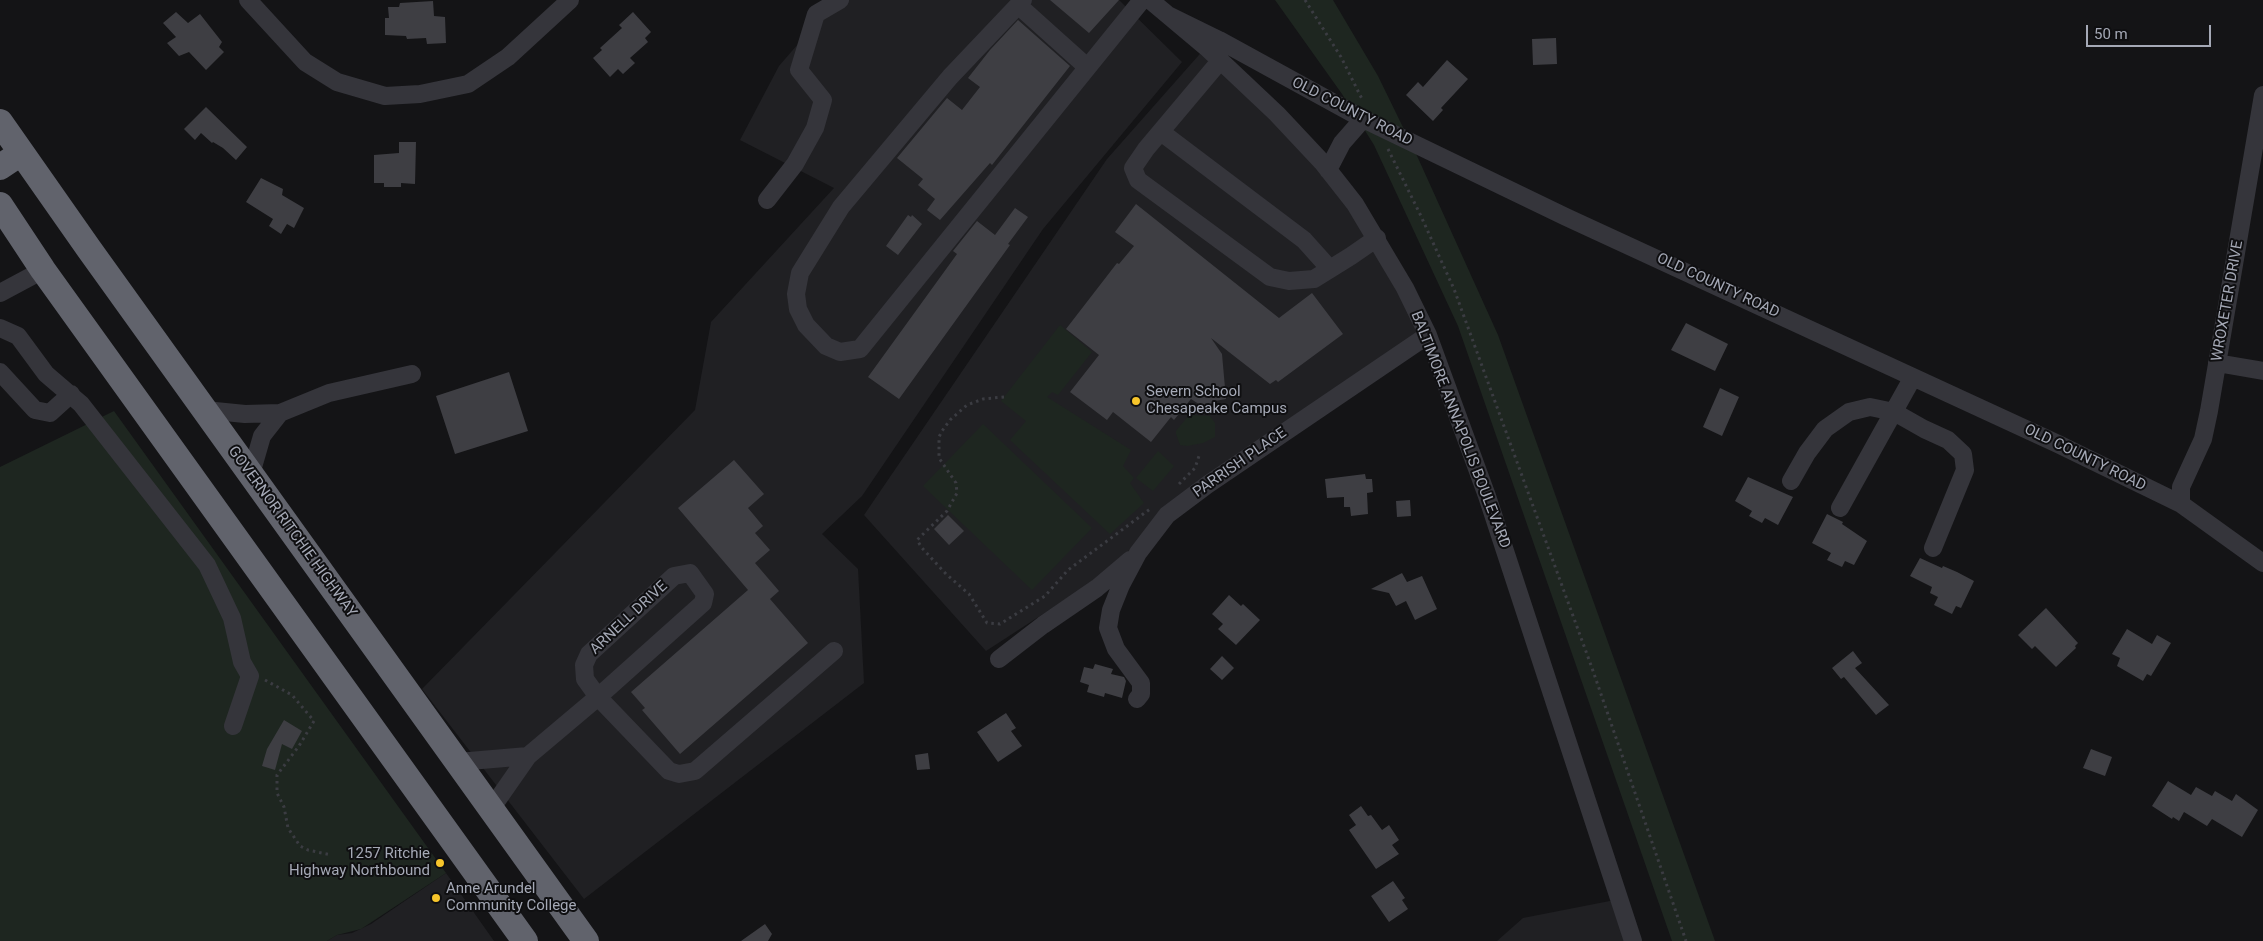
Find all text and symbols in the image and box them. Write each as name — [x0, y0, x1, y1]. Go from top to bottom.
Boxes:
scale bar — [2088, 15, 2213, 47]
text: 50 m — [2094, 25, 2128, 43]
street label: OLD COUNTY ROAD — [1289, 74, 1415, 150]
street label: WROXETER DRIVE — [2209, 239, 2247, 363]
street label: OLD COUNTY ROAD — [1654, 250, 1782, 322]
street label: BALTIMORE ANNAPOLIS BOULEVARD — [1406, 309, 1514, 551]
place label: Severn School Chesapeake Campus — [1146, 383, 1287, 418]
marker: Severn School Chesapeake Campus — [1130, 395, 1142, 407]
street label: OLD COUNTY ROAD — [2021, 421, 2149, 495]
street label: PARRISH PLACE — [1190, 424, 1290, 502]
street label: GOVERNOR RITCHIE HIGHWAY — [224, 443, 360, 621]
street label: ARNELL DRIVE — [587, 578, 671, 658]
place label: 1257 Ritchie Highway Northbound — [289, 845, 430, 880]
marker: 1257 Ritchie Highway Northbound — [434, 857, 446, 869]
place label: Anne Arundel Community College — [446, 880, 576, 915]
marker: Anne Arundel Community College — [430, 892, 442, 904]

